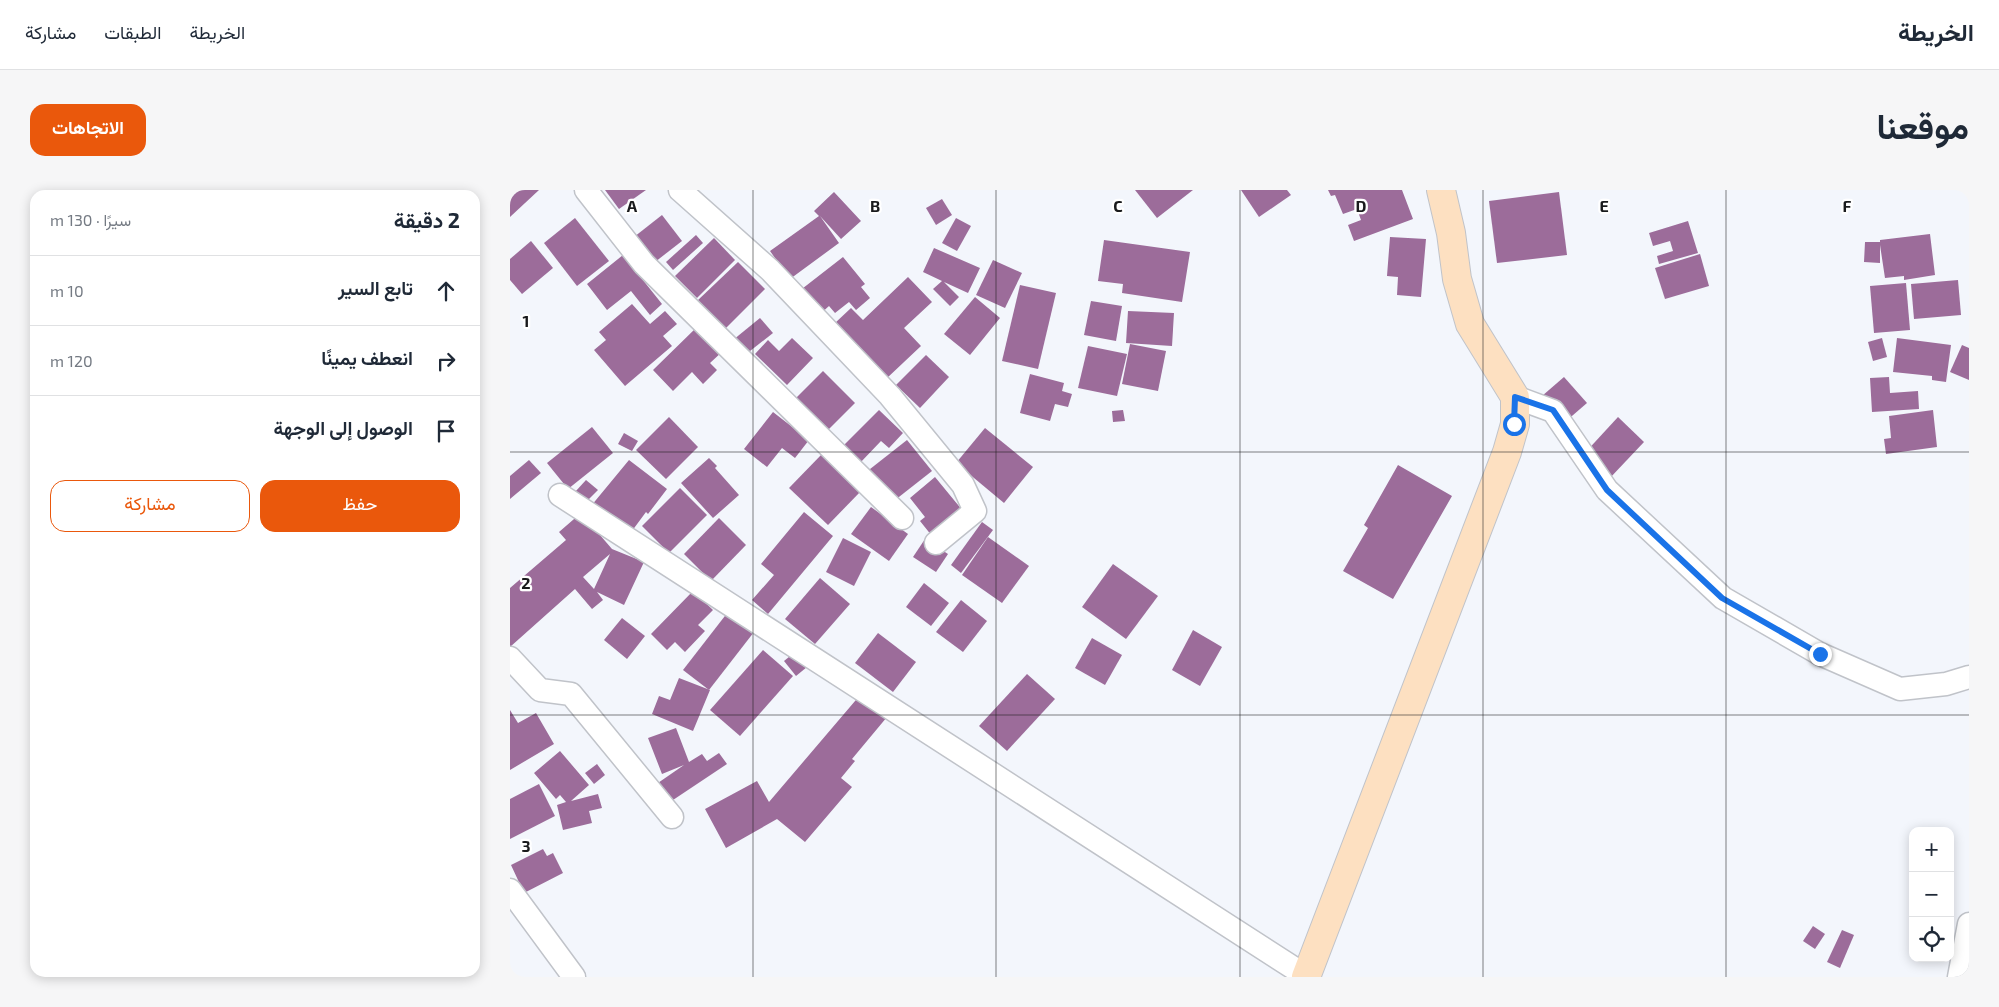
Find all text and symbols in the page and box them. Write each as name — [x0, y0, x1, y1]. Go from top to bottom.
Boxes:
text: الخريطة — [1898, 17, 1974, 46]
text: مشاركة — [25, 21, 76, 43]
text: الطبقات — [104, 21, 161, 43]
text: الخريطة — [189, 21, 245, 43]
button: الاتجاهات — [30, 104, 146, 156]
text: موقعنا — [1876, 104, 1969, 146]
text: A — [627, 196, 638, 215]
text: B — [870, 196, 880, 215]
text: C — [1113, 196, 1123, 215]
text: D — [1356, 196, 1367, 215]
text: E — [1599, 196, 1609, 215]
text: F — [1843, 196, 1852, 215]
text: 2 دقيقة — [394, 207, 460, 232]
text: سيرًا · 130 m — [50, 210, 131, 229]
text: تابع السير — [338, 276, 413, 299]
icon: ahead — [432, 277, 460, 305]
text: 10 m — [50, 281, 84, 300]
text: 1 — [523, 311, 529, 330]
text: انعطف يمينًا — [321, 346, 413, 369]
icon: right — [432, 347, 460, 375]
text: 120 m — [50, 351, 93, 370]
route start — [1503, 413, 1526, 436]
text: الوصول إلى الوجهة — [273, 416, 413, 439]
icon: arrive — [432, 417, 460, 445]
button: مشاركة — [50, 480, 250, 532]
button: حفظ — [260, 480, 460, 532]
text: 2 — [521, 573, 531, 592]
route end — [1809, 643, 1832, 666]
map controls — [1909, 827, 1954, 962]
button: + — [1909, 827, 1954, 872]
text: 3 — [521, 836, 531, 855]
button: − — [1909, 872, 1954, 917]
button: locate — [1909, 917, 1954, 962]

